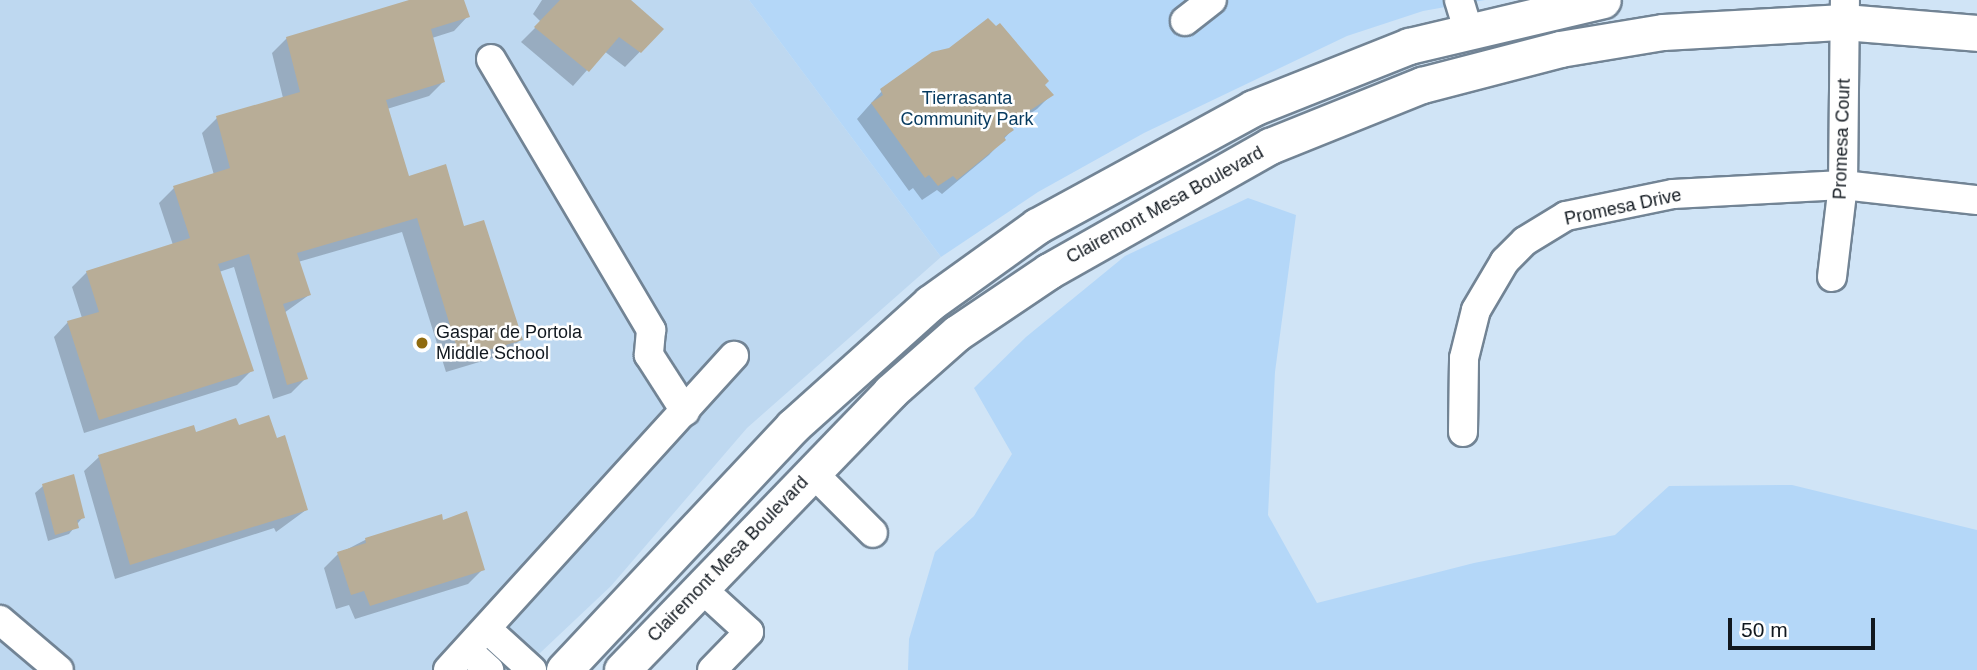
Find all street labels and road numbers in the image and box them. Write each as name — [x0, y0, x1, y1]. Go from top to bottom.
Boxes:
street label: Promesa Court — [1829, 78, 1855, 200]
street label: Clairemont Mesa Boulevard — [1063, 142, 1267, 268]
street label: Promesa Drive — [1563, 184, 1683, 230]
street label: Clairemont Mesa Boulevard — [643, 472, 813, 646]

